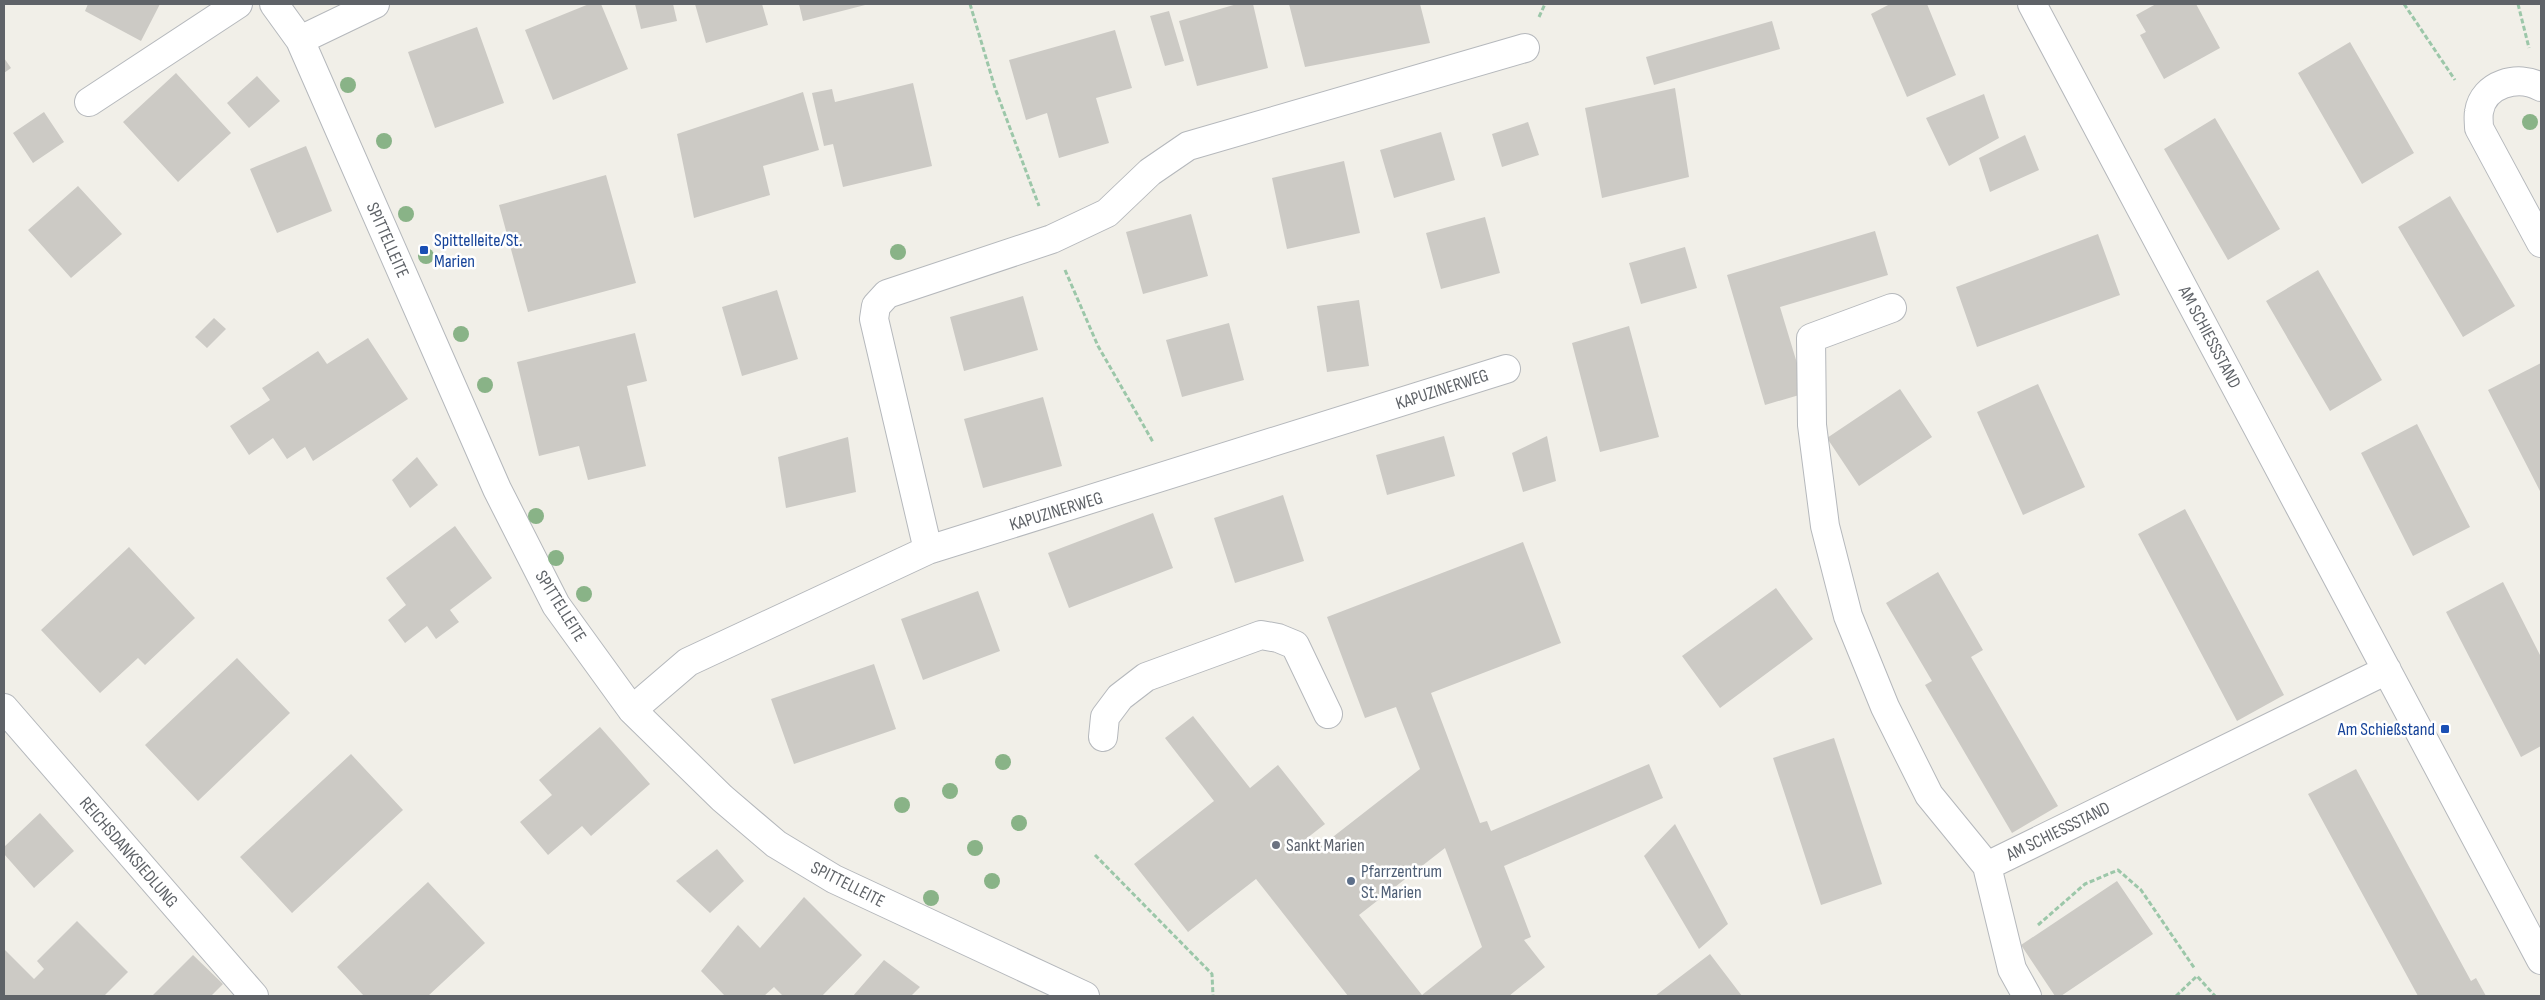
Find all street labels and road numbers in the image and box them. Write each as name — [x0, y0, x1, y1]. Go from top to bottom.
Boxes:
street label: SPITTELLEITE — [362, 199, 413, 281]
street label: AM SCHIESSSTAND — [2173, 282, 2245, 392]
street label: KAPUZINERWEG — [1393, 365, 1491, 414]
street label: KAPUZINERWEG — [1007, 487, 1105, 536]
street label: SPITTELLEITE — [530, 567, 591, 646]
street label: REICHSDANKSIEDLUNG — [75, 793, 182, 912]
street label: AM SCHIESSSTAND — [2002, 797, 2113, 866]
street label: SPITTELLEITE — [807, 857, 888, 912]

